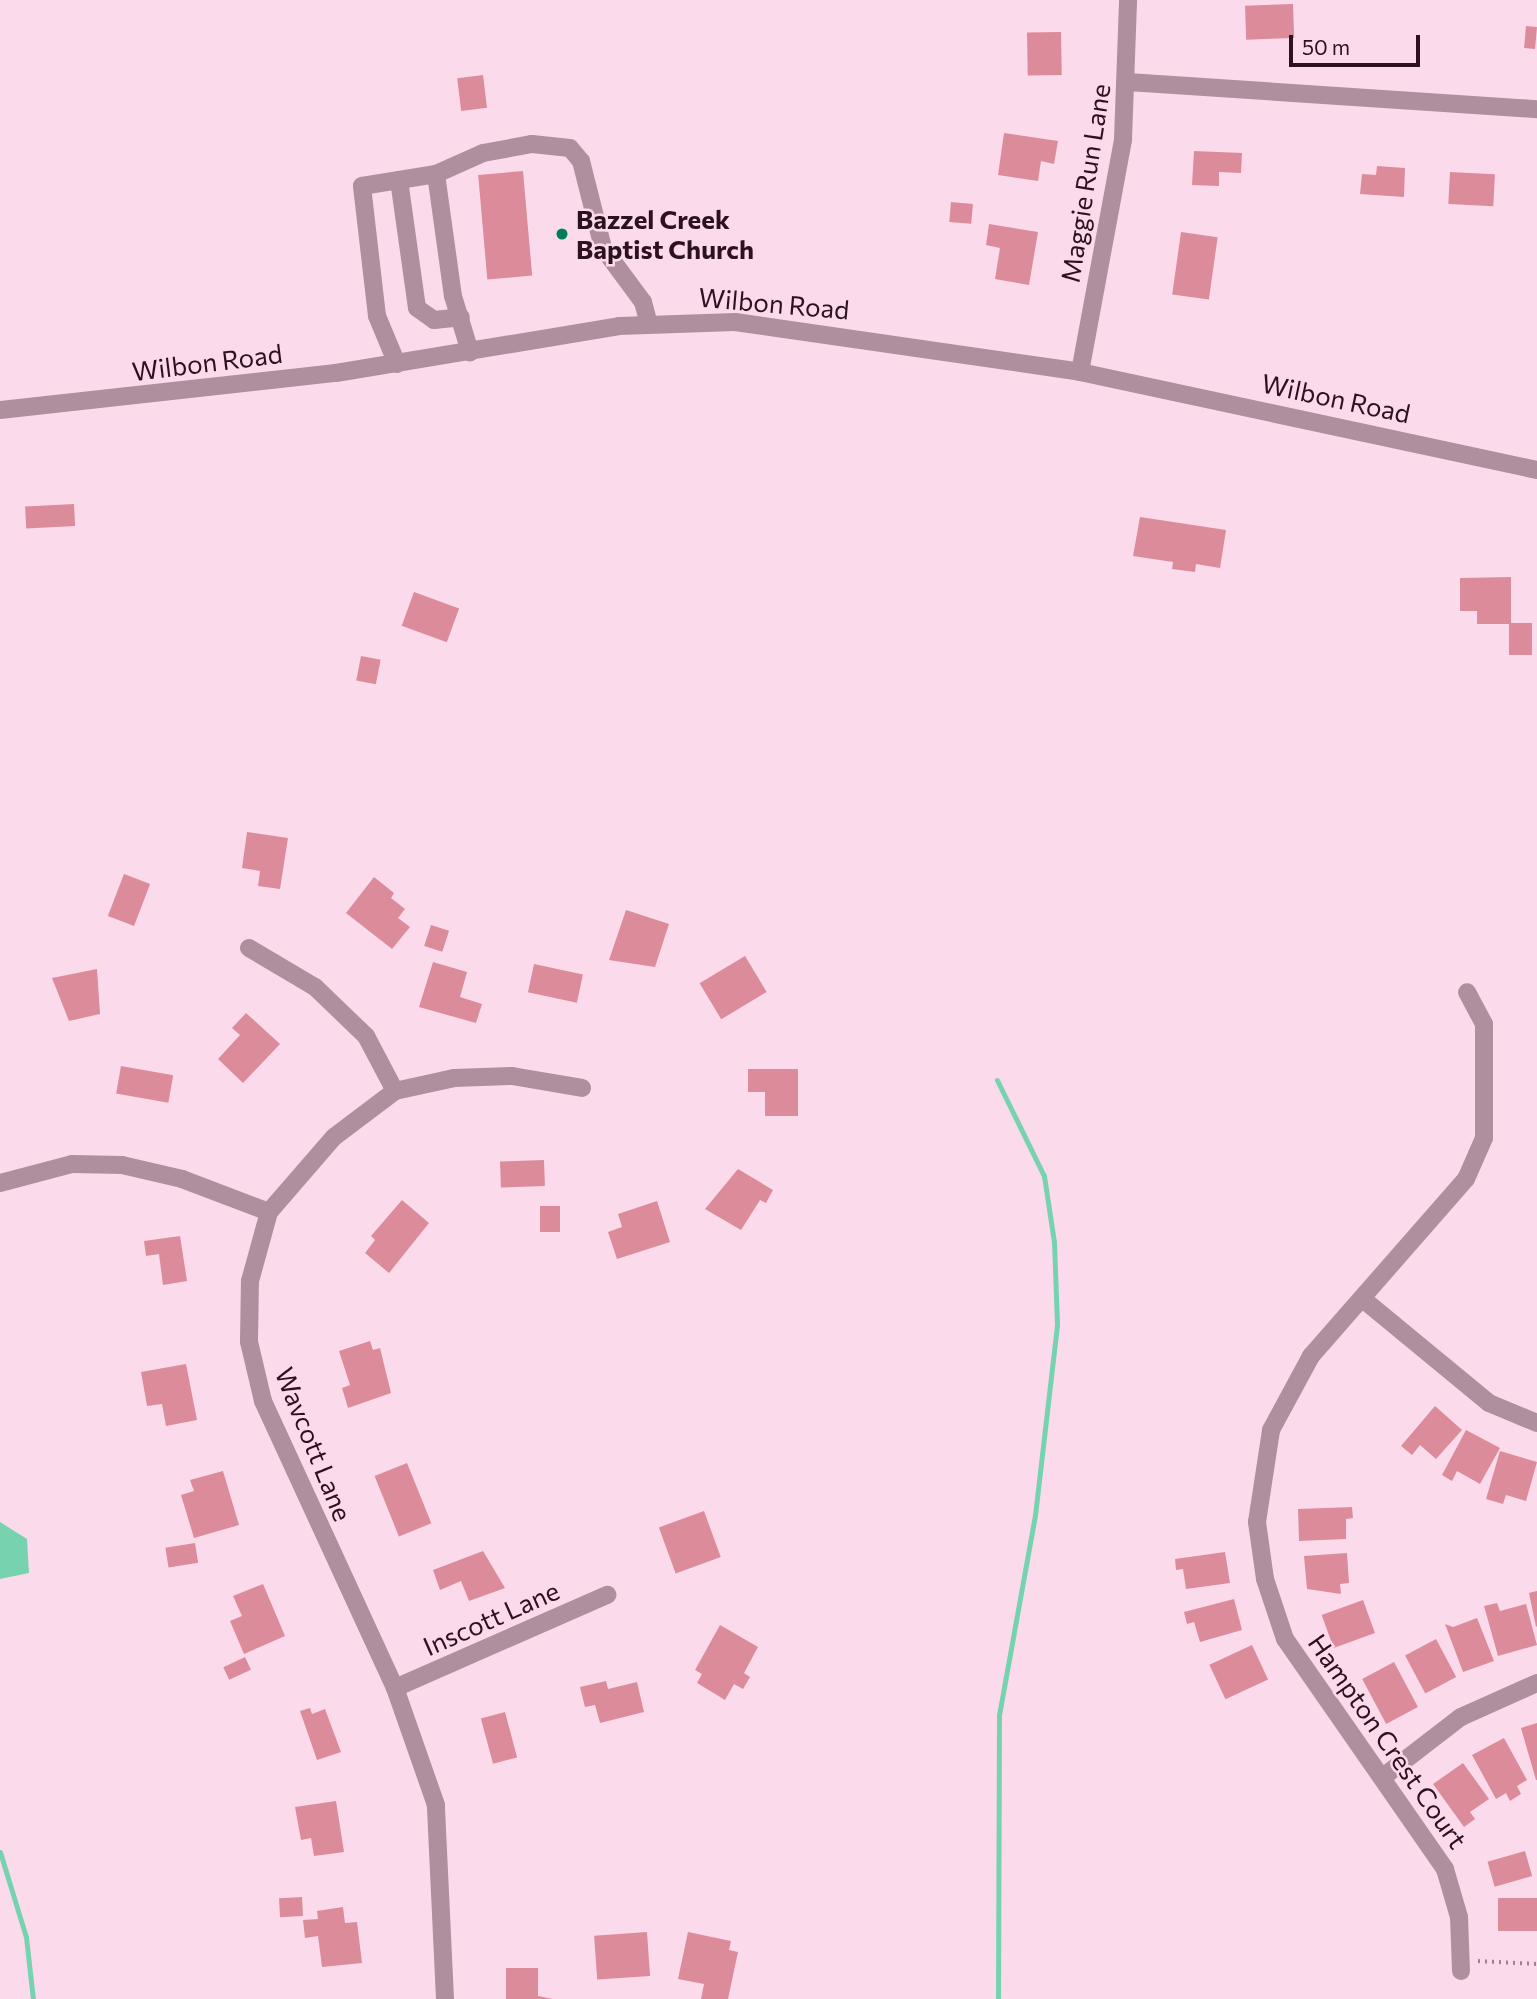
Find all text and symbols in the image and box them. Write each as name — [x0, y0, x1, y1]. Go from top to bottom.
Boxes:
scale bar — [1292, 21, 1423, 65]
text: 50 m — [1302, 34, 1350, 59]
street label: Maggie Run Lane — [1054, 82, 1116, 284]
place label: Bazzel Creek Baptist Church — [576, 203, 754, 264]
marker: Bazzel Creek Baptist Church — [554, 226, 570, 242]
street label: Wilbon Road — [697, 281, 851, 325]
street label: Wilbon Road — [130, 337, 284, 387]
street label: Wilbon Road — [1259, 367, 1413, 429]
street label: Wavcott Lane — [269, 1363, 359, 1525]
street label: Inscott Lane — [418, 1574, 564, 1662]
street label: Hampton Crest Court — [1302, 1628, 1474, 1854]

